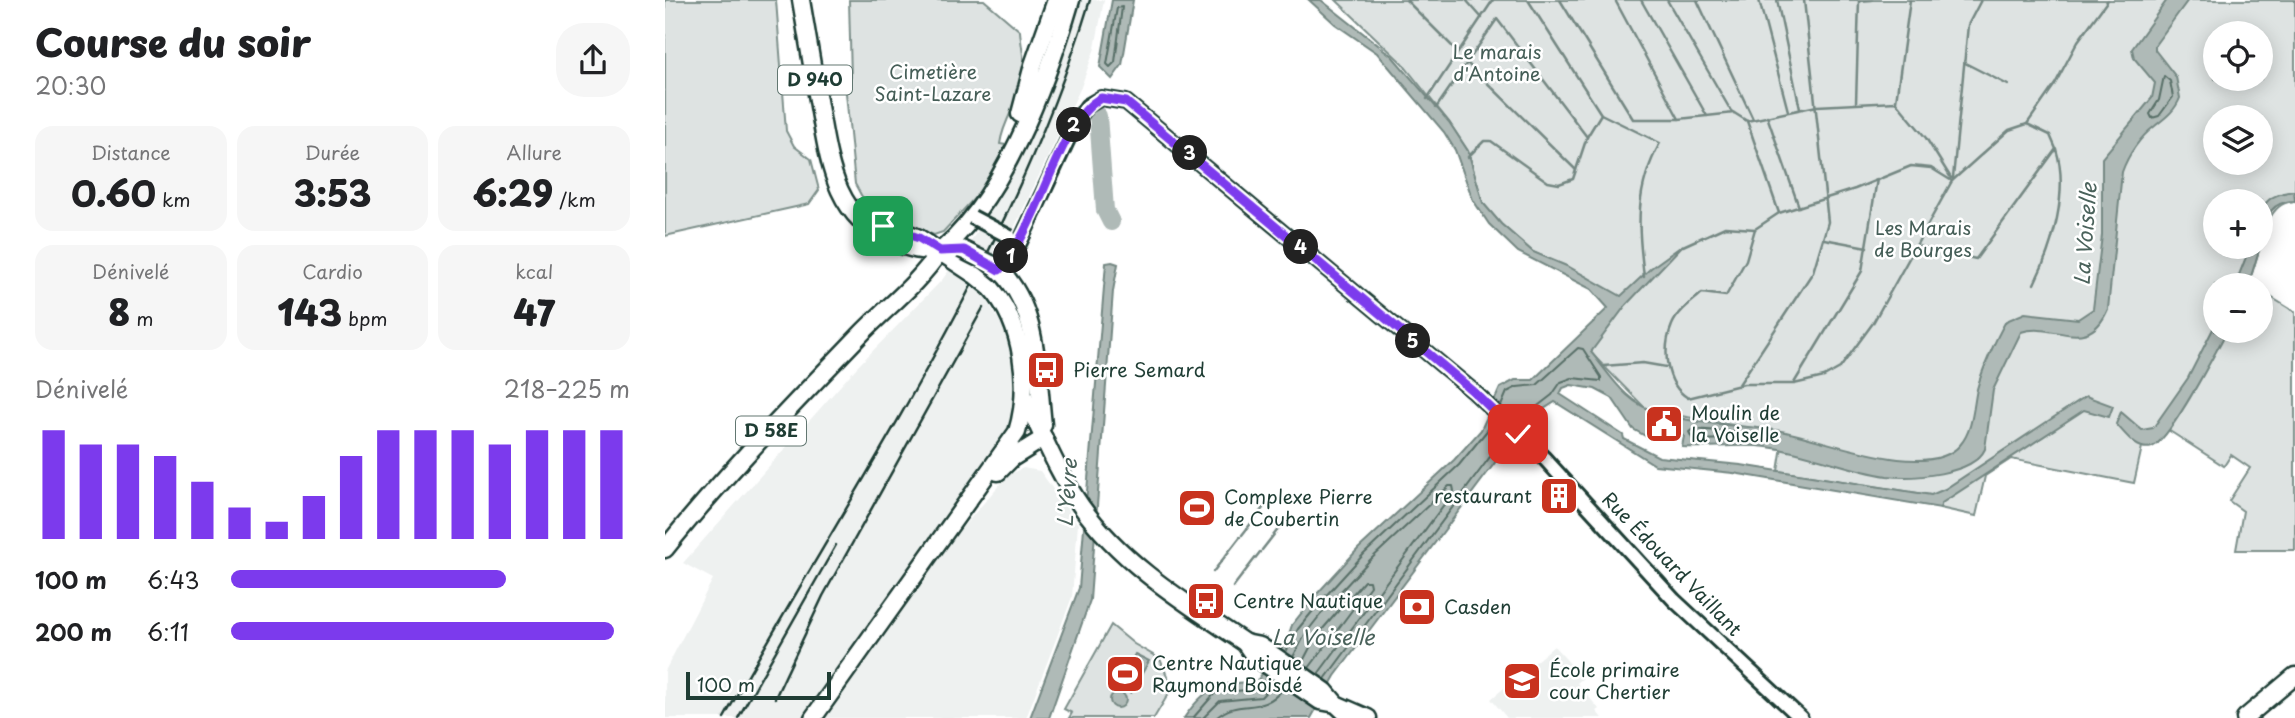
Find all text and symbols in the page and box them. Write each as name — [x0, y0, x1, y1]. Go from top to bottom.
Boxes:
text: Course du soir — [35, 13, 311, 70]
map controls — [2203, 21, 2273, 343]
button: locate — [2203, 21, 2273, 91]
button: share — [556, 23, 630, 97]
park label: Le marais d'Antoine — [1452, 37, 1542, 87]
park label: Cimetière Saint-Lazare — [875, 57, 991, 107]
road number: D 940 — [778, 66, 852, 94]
text: 20:30 — [35, 68, 106, 103]
button: layers — [2203, 105, 2273, 175]
pin: 2 — [1057, 108, 1091, 142]
text: 2 — [1067, 110, 1080, 138]
pin: 3 — [1173, 136, 1207, 170]
text: Distance — [91, 138, 171, 166]
text: Durée — [305, 138, 360, 166]
text: Allure — [507, 138, 562, 166]
text: 3 — [1183, 138, 1196, 166]
text: 0.60 — [71, 166, 156, 219]
text: 3:53 — [294, 166, 371, 219]
text: 6:29 — [473, 166, 553, 219]
water label: La Voiselle — [2064, 180, 2104, 286]
text: km — [156, 185, 191, 213]
text: /km — [553, 185, 596, 213]
button: + — [2203, 189, 2273, 259]
pin — [853, 196, 913, 256]
icon: arrive — [864, 207, 902, 245]
park label: Les Marais de Bourges — [1874, 213, 1972, 263]
pin: 4 — [1283, 230, 1319, 264]
text: 4 — [1294, 232, 1307, 260]
pin: 1 — [993, 238, 1029, 274]
text: 1 — [1006, 241, 1015, 269]
text: Dénivelé — [92, 257, 169, 285]
text: Cardio — [302, 257, 363, 285]
text: kcal — [515, 257, 553, 285]
button: − — [2203, 273, 2273, 343]
text: 8 — [108, 285, 130, 338]
text: 143 — [277, 285, 342, 338]
text: 47 — [513, 285, 555, 338]
text: m — [130, 304, 154, 332]
text: bpm — [342, 304, 388, 332]
pin: 5 — [1395, 324, 1431, 358]
text: 5 — [1406, 326, 1419, 354]
bus stop icon: Pierre Semard — [1025, 349, 1067, 391]
place label: Pierre Semard — [1073, 355, 1206, 383]
text: Dénivelé — [35, 371, 128, 406]
text: 218–225 m — [504, 371, 630, 406]
place label: Moulin de la Voiselle — [1691, 398, 1780, 448]
public building icon: Moulin de la Voiselle — [1643, 403, 1685, 445]
pin — [1488, 404, 1548, 464]
icon: check — [1499, 415, 1537, 453]
road number: D 58E — [736, 416, 806, 446]
water label: L'Yèvre — [1048, 456, 1084, 528]
building icon: restaurant — [1538, 475, 1580, 517]
place label: restaurant — [1434, 481, 1532, 509]
place label: Complexe Pierre de Coubertin — [1224, 482, 1373, 532]
street label: Rue Édouard Vaillant — [1596, 485, 1749, 642]
sports icon: Complexe Pierre de Coubertin — [1176, 487, 1218, 529]
text: 100 m — [35, 562, 107, 597]
text: 6:43 — [147, 562, 200, 597]
bus stop icon: Centre Nautique — [1185, 580, 1227, 622]
place label: Centre Nautique — [1233, 586, 1383, 614]
bank icon: Casden — [1396, 586, 1438, 628]
place label: Casden — [1444, 592, 1512, 620]
text: 200 m — [35, 614, 112, 649]
text: 6:11 — [147, 614, 189, 649]
water label: La Voiselle — [1272, 620, 1376, 652]
place label: Centre Nautique Raymond Boisdé — [1152, 648, 1303, 698]
sports icon: Centre Nautique Raymond Boisdé — [1104, 653, 1146, 695]
place label: École primaire cour Chertier — [1549, 655, 1680, 705]
school or university icon: École primaire cour Chertier — [1501, 660, 1543, 702]
scale bar — [686, 669, 831, 701]
text: 100 m — [697, 670, 755, 698]

